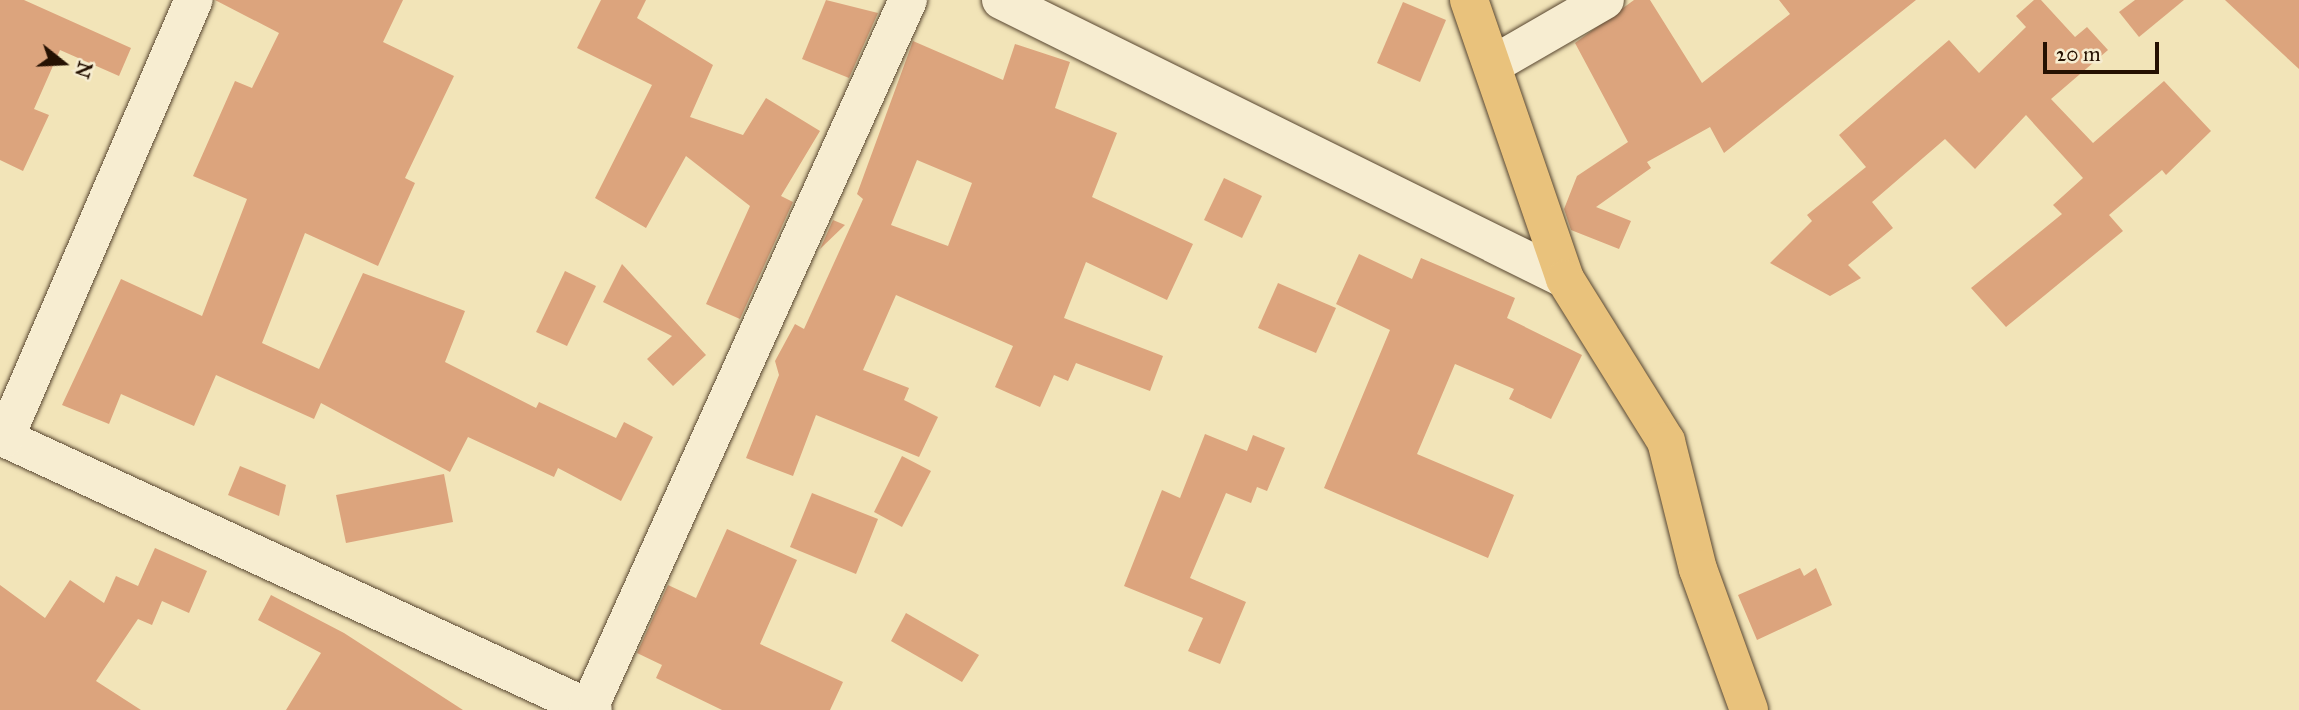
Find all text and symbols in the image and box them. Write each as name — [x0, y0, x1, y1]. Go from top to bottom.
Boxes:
north arrow — [28, 28, 98, 98]
scale bar — [2047, 28, 2162, 72]
text: 20 m — [2056, 41, 2101, 67]
text: N — [70, 58, 97, 81]

